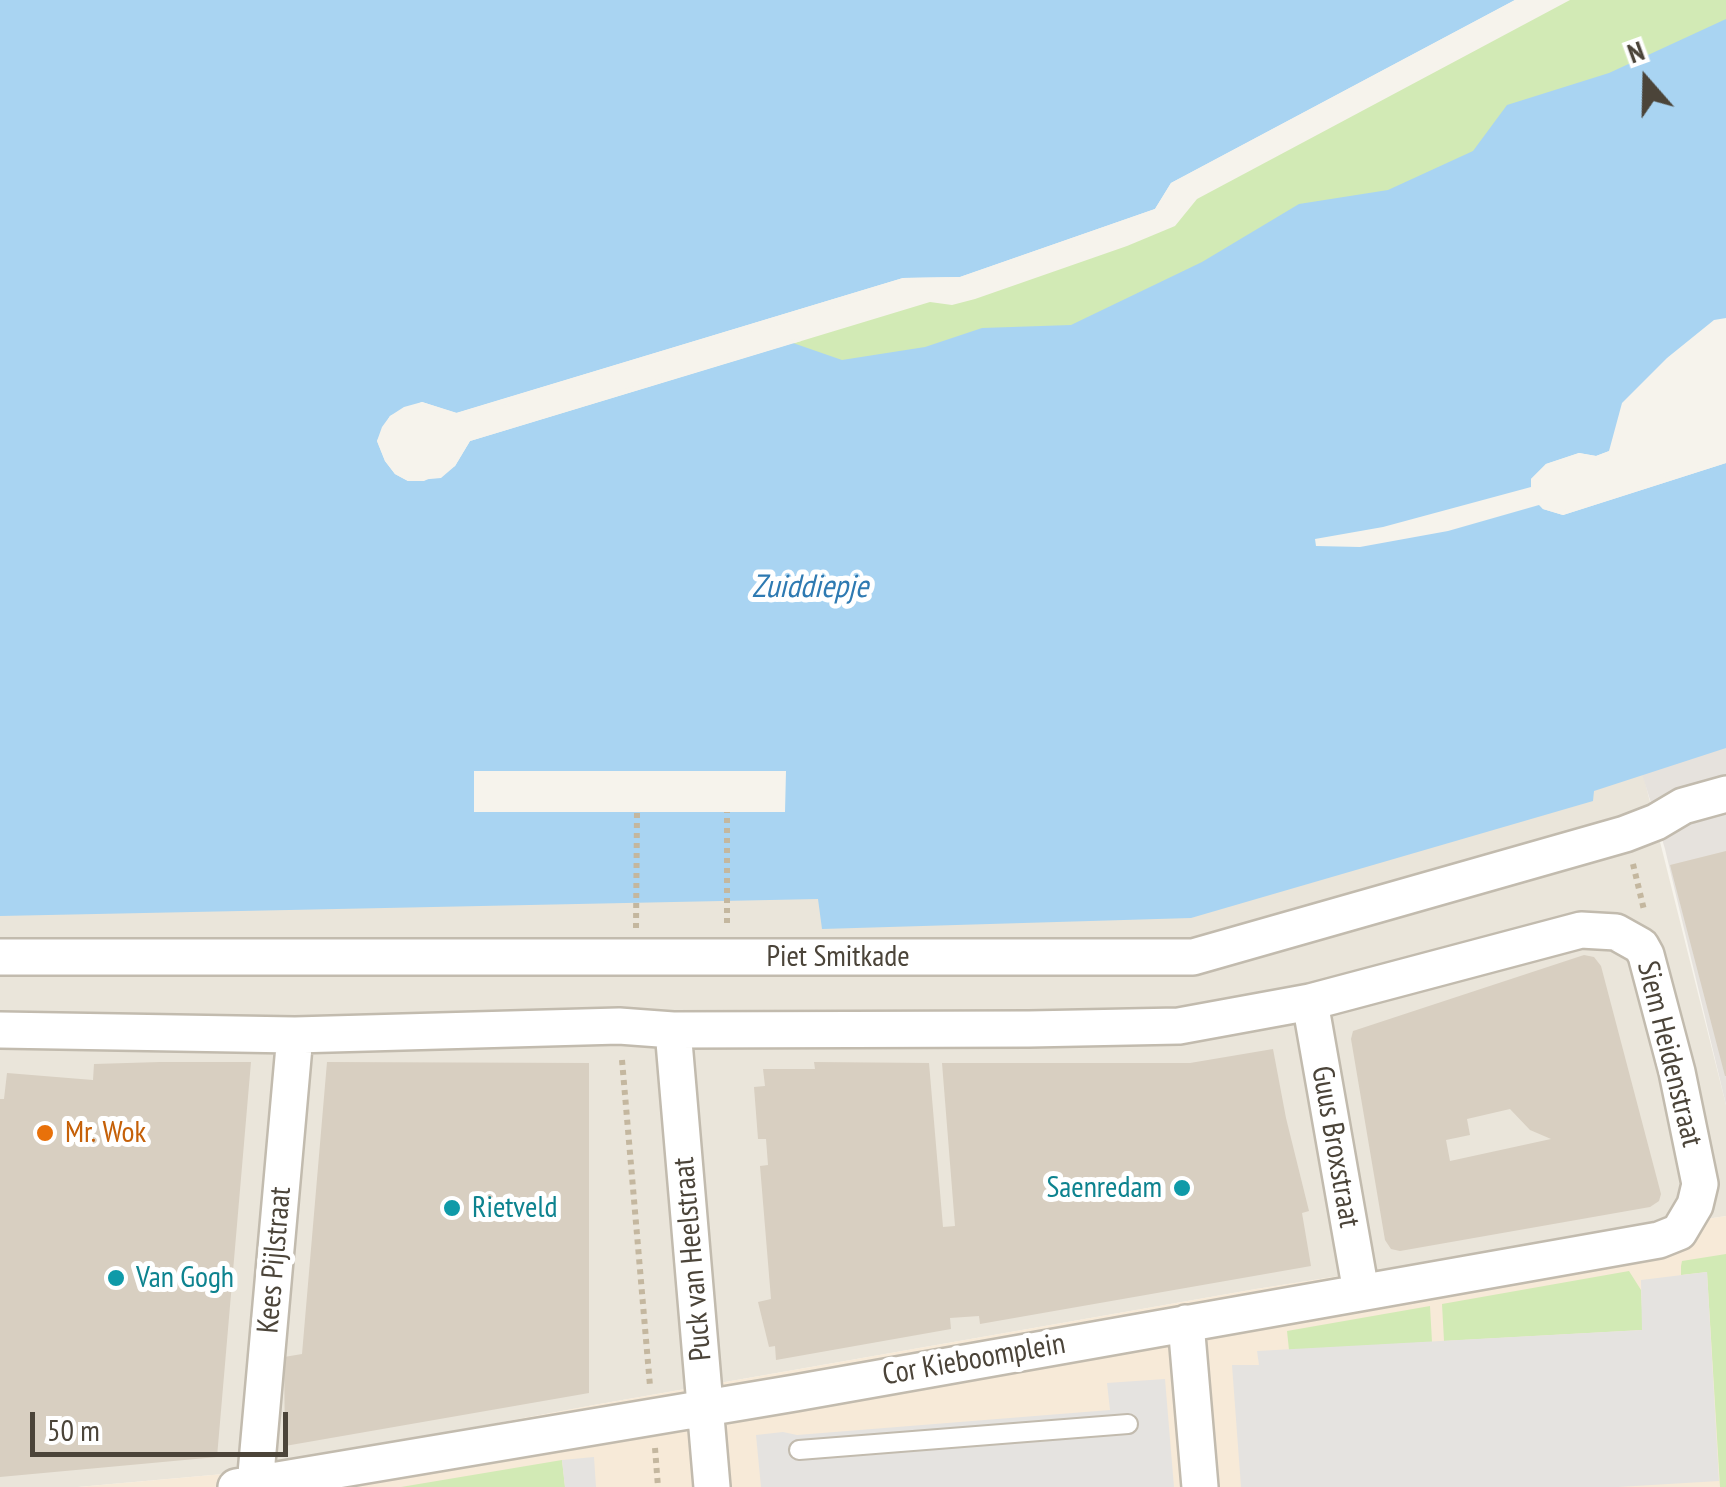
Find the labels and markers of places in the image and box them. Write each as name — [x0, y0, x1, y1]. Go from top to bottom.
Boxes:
place label: Mr. Wok — [65, 1115, 146, 1151]
marker: Mr. Wok — [34, 1122, 56, 1144]
place label: Saenredam — [1046, 1170, 1162, 1206]
marker: Saenredam — [1171, 1177, 1193, 1199]
place label: Rietveld — [472, 1190, 557, 1226]
marker: Rietveld — [441, 1197, 463, 1219]
place label: Van Gogh — [136, 1260, 234, 1296]
marker: Van Gogh — [105, 1267, 127, 1289]

